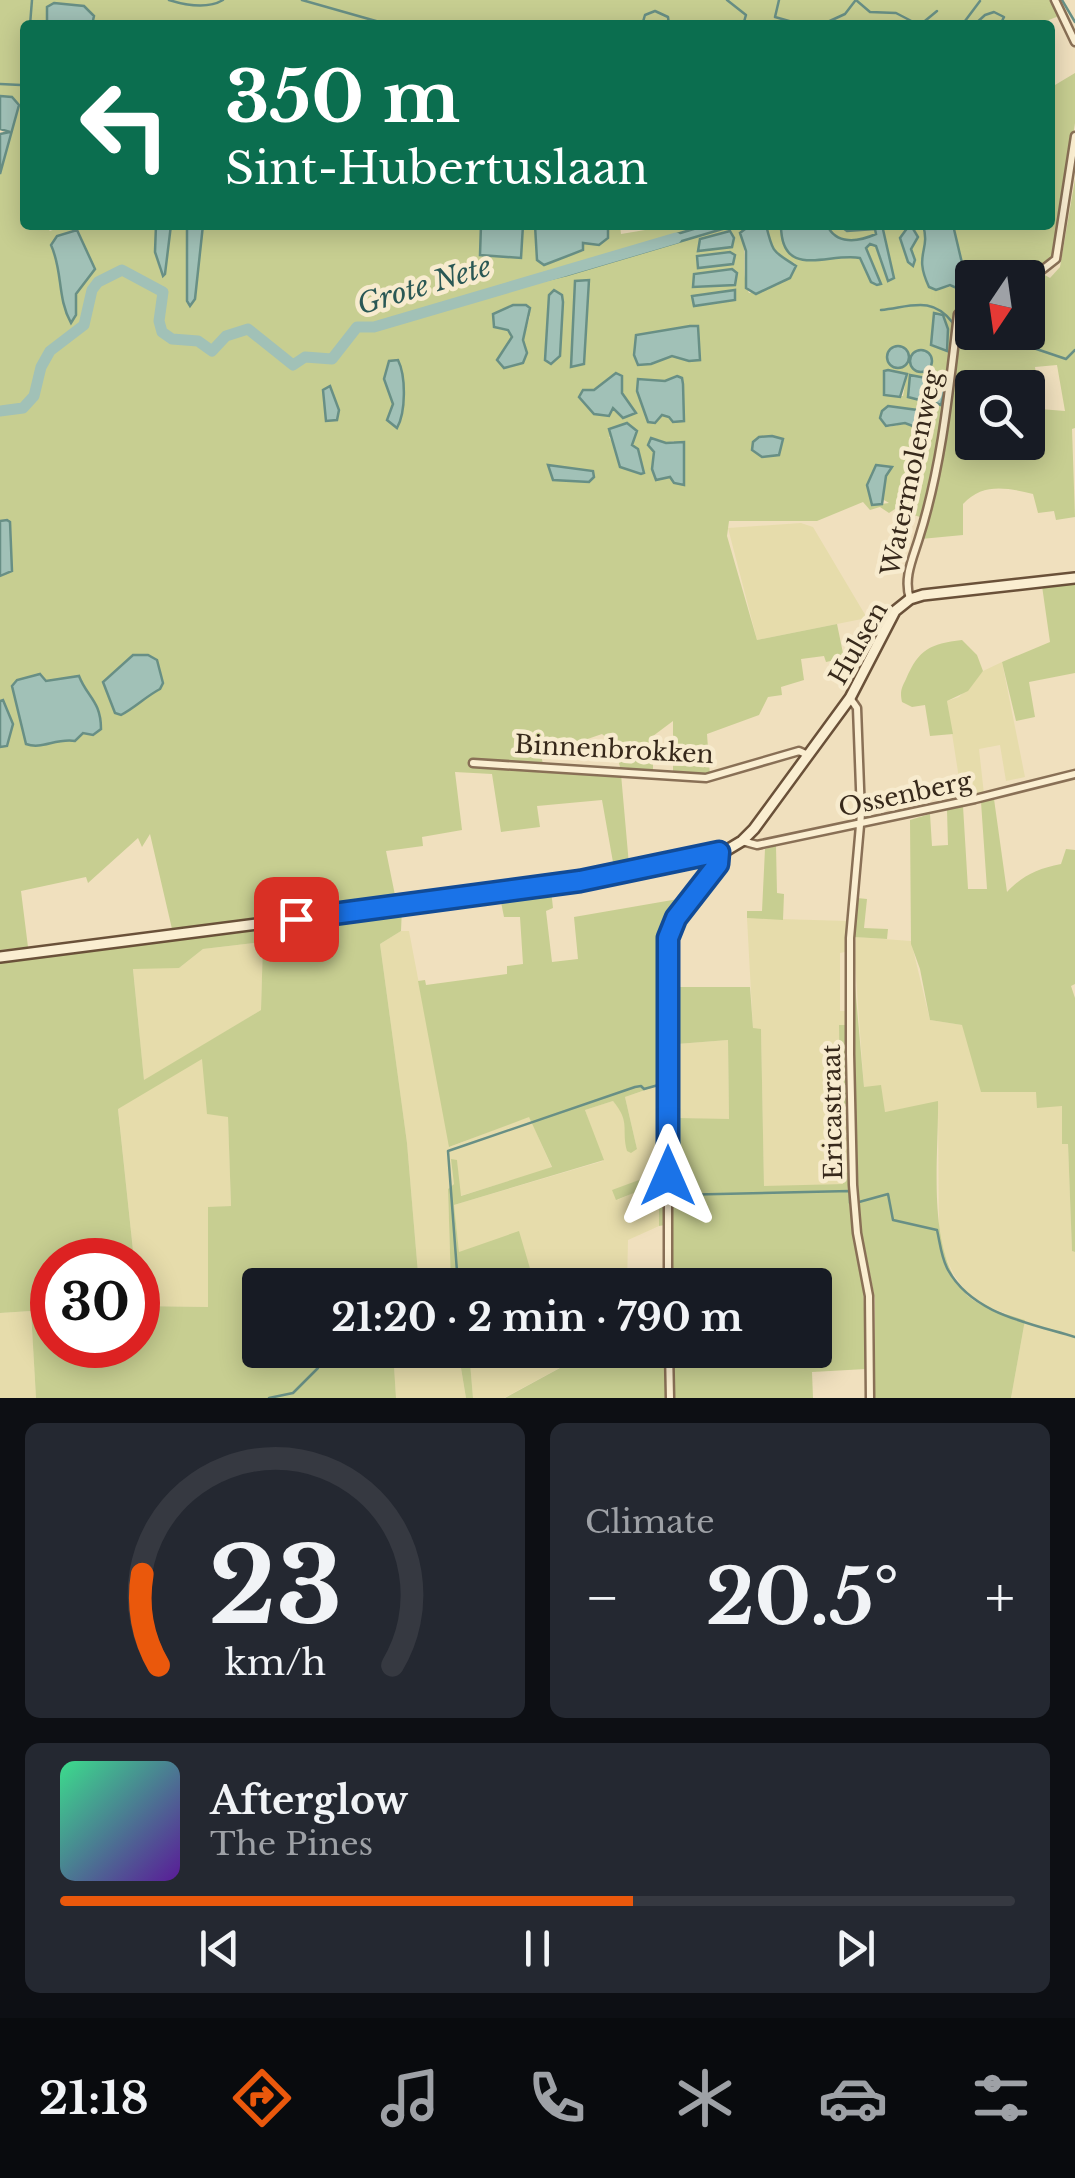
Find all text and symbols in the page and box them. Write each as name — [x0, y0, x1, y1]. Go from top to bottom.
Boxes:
text: 350 m — [225, 54, 460, 141]
icon: left — [60, 60, 190, 190]
text: Sint-Hubertuslaan — [225, 140, 648, 196]
water label: Grote Nete — [353, 248, 496, 322]
north arrow — [955, 260, 1045, 350]
map controls — [955, 260, 1045, 460]
street label: Watermolenweg — [874, 367, 949, 580]
button: search — [955, 370, 1045, 460]
street label: Hulsen — [822, 596, 894, 690]
street label: Binnenbrokken — [514, 729, 714, 770]
street label: Ossenberg — [836, 765, 976, 824]
pin — [254, 877, 339, 962]
icon: arrive — [269, 892, 324, 947]
street label: Ericastraat — [816, 1043, 849, 1180]
position arrow — [616, 1124, 720, 1228]
speed limit sign: 30 — [30, 1238, 160, 1368]
text: 21:20 · 2 min · 790 m — [331, 1294, 743, 1341]
text: Climate — [585, 1502, 714, 1542]
text: 23 — [208, 1522, 342, 1651]
text: 20.5° — [706, 1551, 899, 1644]
text: − — [585, 1564, 620, 1632]
text: + — [985, 1564, 1015, 1632]
text: km/h — [224, 1640, 326, 1685]
text: Afterglow — [210, 1777, 408, 1824]
text: The Pines — [210, 1824, 373, 1864]
icon: previous — [192, 1921, 247, 1976]
icon: pause — [510, 1921, 565, 1976]
icon: next — [828, 1921, 883, 1976]
icon: directions — [227, 2063, 297, 2133]
icon: music — [375, 2063, 445, 2133]
icon: phone — [522, 2063, 592, 2133]
icon: climate — [670, 2063, 740, 2133]
icon: car — [818, 2063, 888, 2133]
icon: filters — [966, 2063, 1036, 2133]
text: 21:18 — [39, 2070, 149, 2126]

